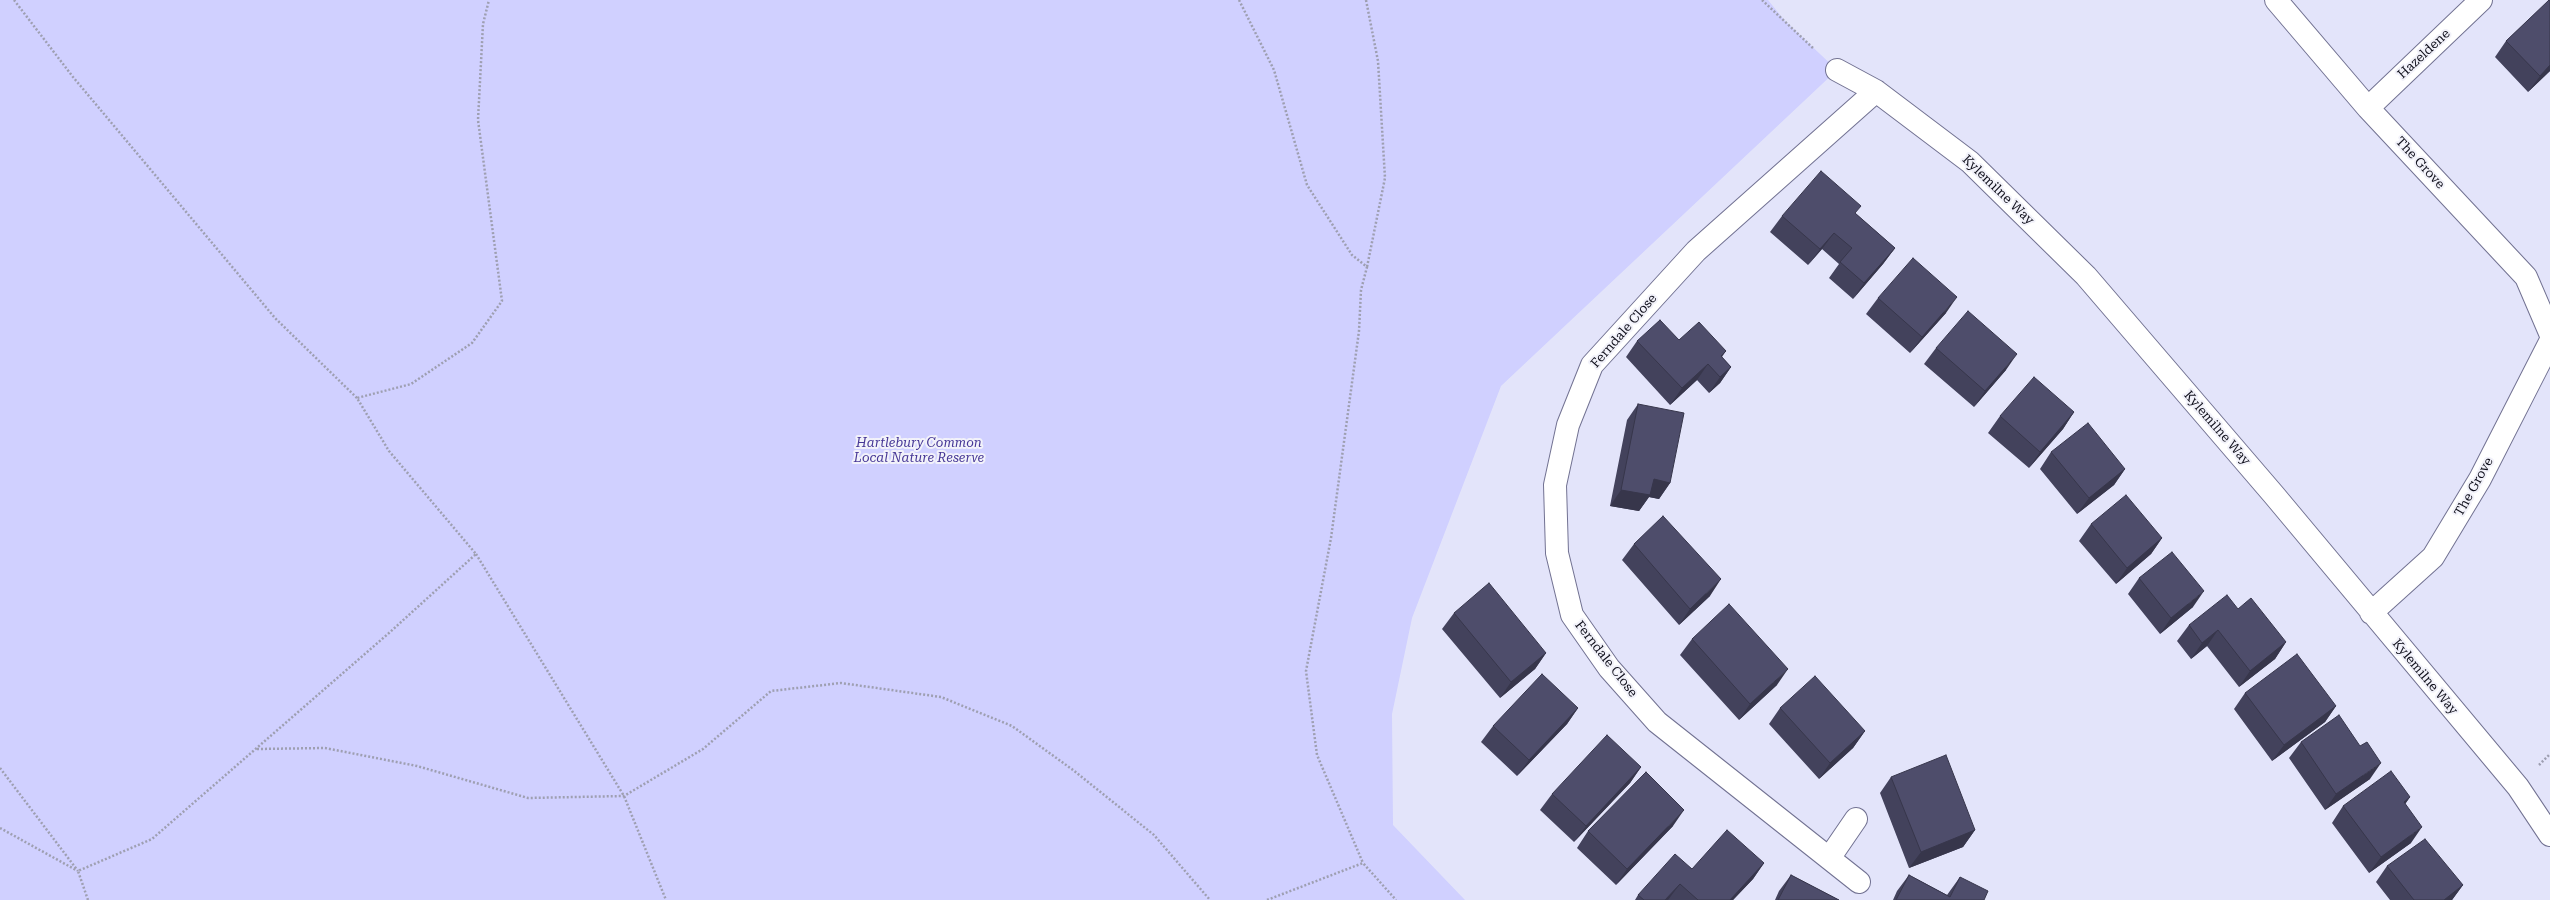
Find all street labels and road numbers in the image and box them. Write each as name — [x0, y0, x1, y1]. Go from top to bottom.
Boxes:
street label: Hazeldene — [2395, 26, 2453, 82]
street label: The Grove — [2392, 134, 2448, 192]
street label: Kylemilne Way — [1959, 152, 2037, 228]
street label: Ferndale Close — [1588, 291, 1660, 371]
street label: Kylemilne Way — [2180, 388, 2254, 468]
street label: The Grove — [2451, 455, 2497, 519]
street label: Ferndale Close — [1571, 618, 1641, 700]
street label: Kylemilne Way — [2389, 636, 2461, 718]

